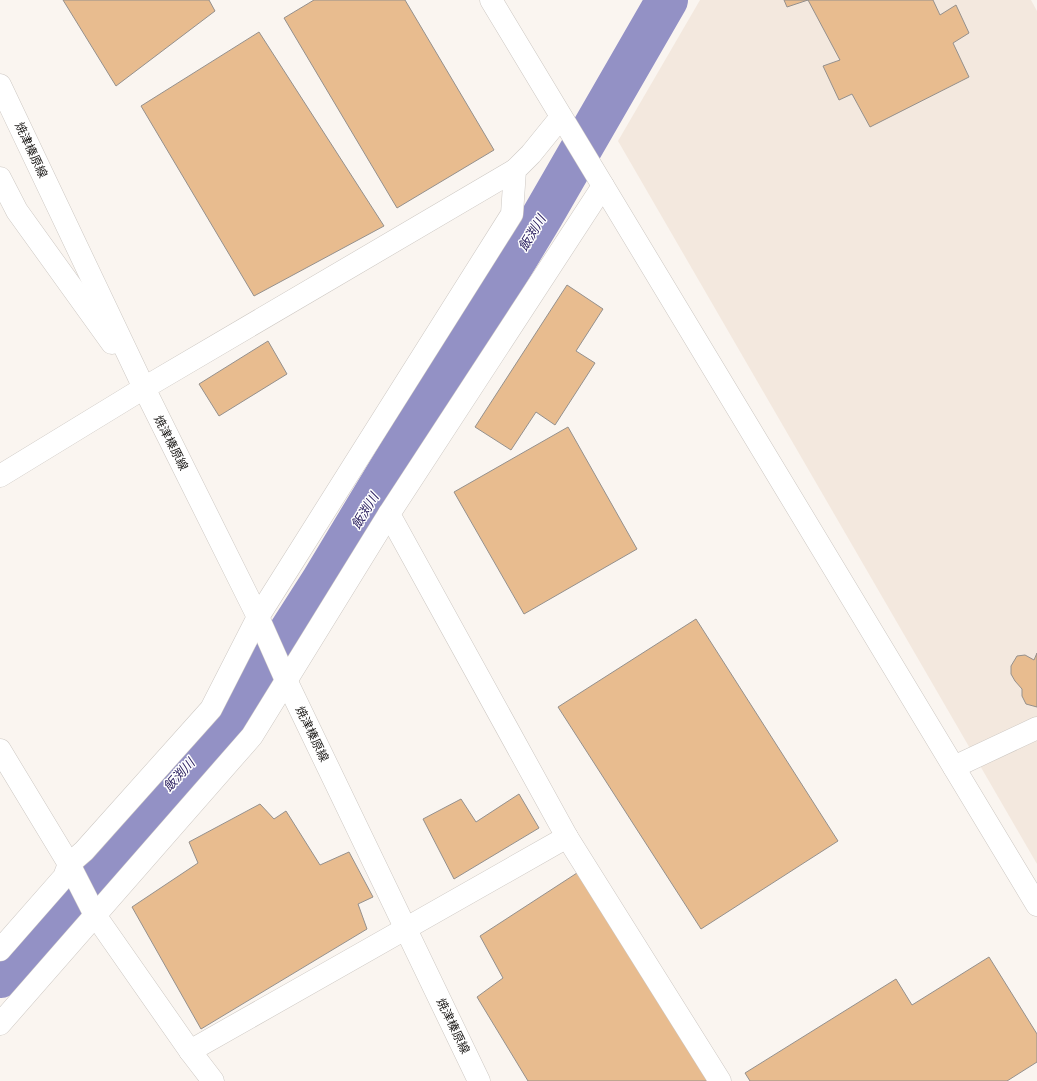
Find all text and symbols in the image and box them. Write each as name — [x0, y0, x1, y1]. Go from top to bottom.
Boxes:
street label: 焼津榛原線 — [12, 120, 50, 180]
water label: 飯渕川 — [516, 211, 549, 254]
street label: 焼津榛原線 — [151, 413, 191, 473]
water label: 飯渕川 — [349, 489, 382, 532]
street label: 焼津榛原線 — [293, 704, 331, 764]
water label: 飯渕川 — [160, 754, 199, 795]
street label: 焼津榛原線 — [434, 996, 472, 1056]

